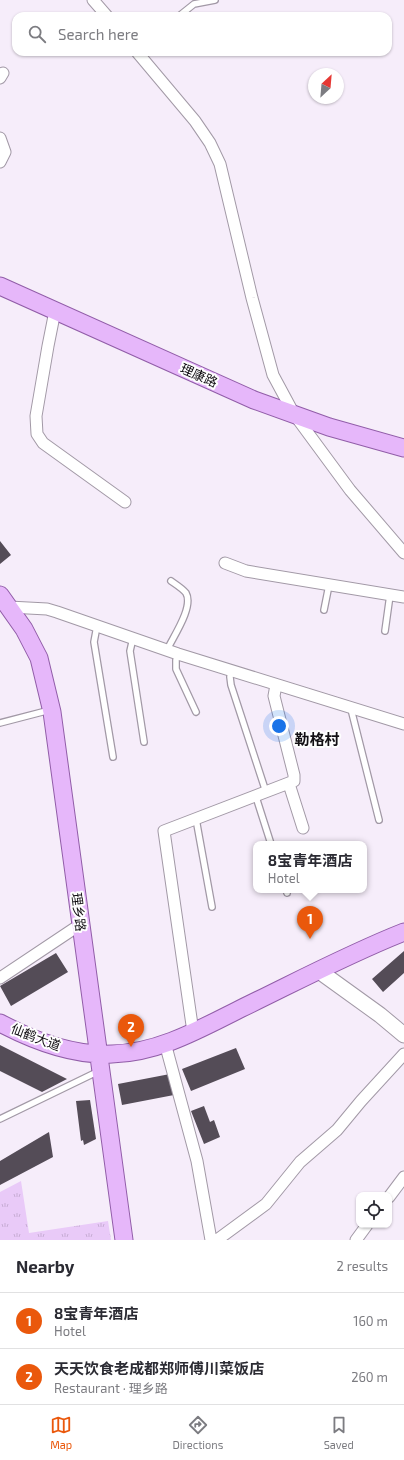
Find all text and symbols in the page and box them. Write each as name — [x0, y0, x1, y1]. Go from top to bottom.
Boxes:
search box — [12, 12, 392, 56]
icon: search — [26, 23, 48, 45]
text: Search here — [58, 25, 139, 43]
north arrow — [308, 68, 344, 104]
street label: 理康路 — [178, 360, 220, 390]
your location — [269, 716, 289, 736]
district label: 勒格村 — [294, 730, 340, 748]
popup — [253, 841, 367, 893]
text: 8宝青年酒店 — [268, 851, 352, 869]
text: Hotel — [268, 870, 300, 886]
street label: 理乡路 — [69, 892, 89, 932]
pin: 1 — [297, 906, 323, 939]
pin: 2 — [118, 1014, 144, 1047]
street label: 仙鹤大道 — [9, 1020, 63, 1054]
map controls — [356, 1192, 392, 1228]
button: locate — [356, 1192, 392, 1228]
text: Nearby — [16, 1256, 74, 1276]
text: 2 results — [336, 1258, 388, 1274]
text: 8宝青年酒店 — [54, 1304, 138, 1322]
text: 1 — [26, 1313, 32, 1329]
text: 160 m — [353, 1313, 388, 1329]
text: Hotel — [54, 1323, 86, 1339]
text: 天天饮食老成都郑师傅川菜饭店 — [54, 1359, 264, 1377]
text: 2 — [25, 1369, 33, 1385]
text: 260 m — [351, 1369, 388, 1385]
text: Restaurant · 理乡路 — [54, 1380, 168, 1396]
tab: Map — [50, 1414, 72, 1451]
tab: Directions — [173, 1414, 223, 1451]
tab: Saved — [324, 1414, 354, 1451]

